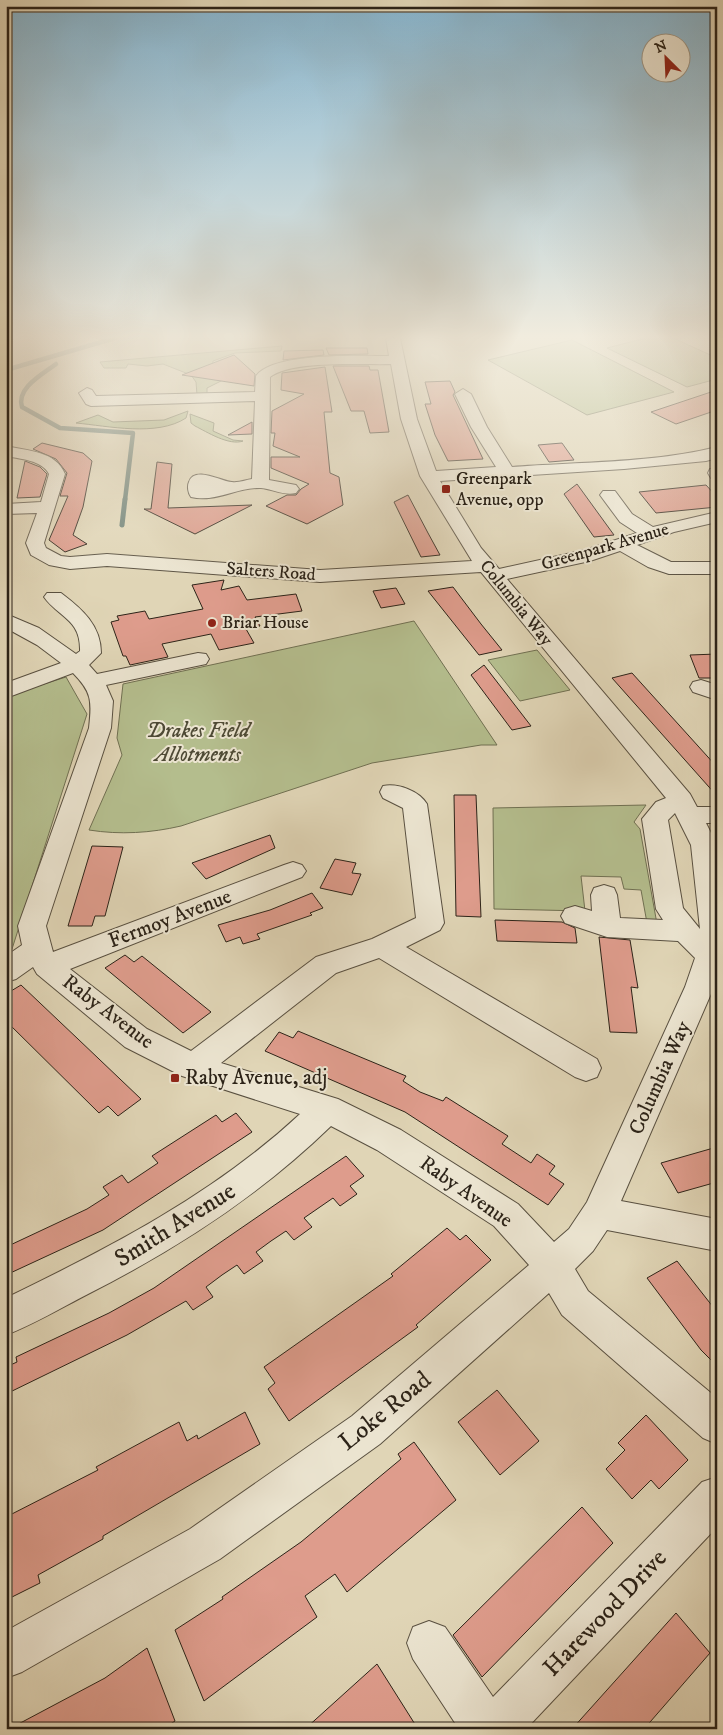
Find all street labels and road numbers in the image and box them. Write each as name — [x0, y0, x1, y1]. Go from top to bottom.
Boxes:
street label: Greenpark Avenue — [539, 518, 671, 576]
street label: Columbia Way — [475, 556, 558, 651]
street label: Salters Road — [226, 558, 316, 586]
street label: Fermoy Avenue — [105, 883, 236, 954]
street label: Raby Avenue — [57, 969, 159, 1055]
street label: Columbia Way — [623, 1016, 697, 1139]
street label: Raby Avenue — [414, 1150, 518, 1234]
street label: Smith Avenue — [109, 1176, 241, 1274]
street label: Loke Road — [333, 1364, 438, 1458]
street label: Harewood Drive — [537, 1543, 673, 1683]

